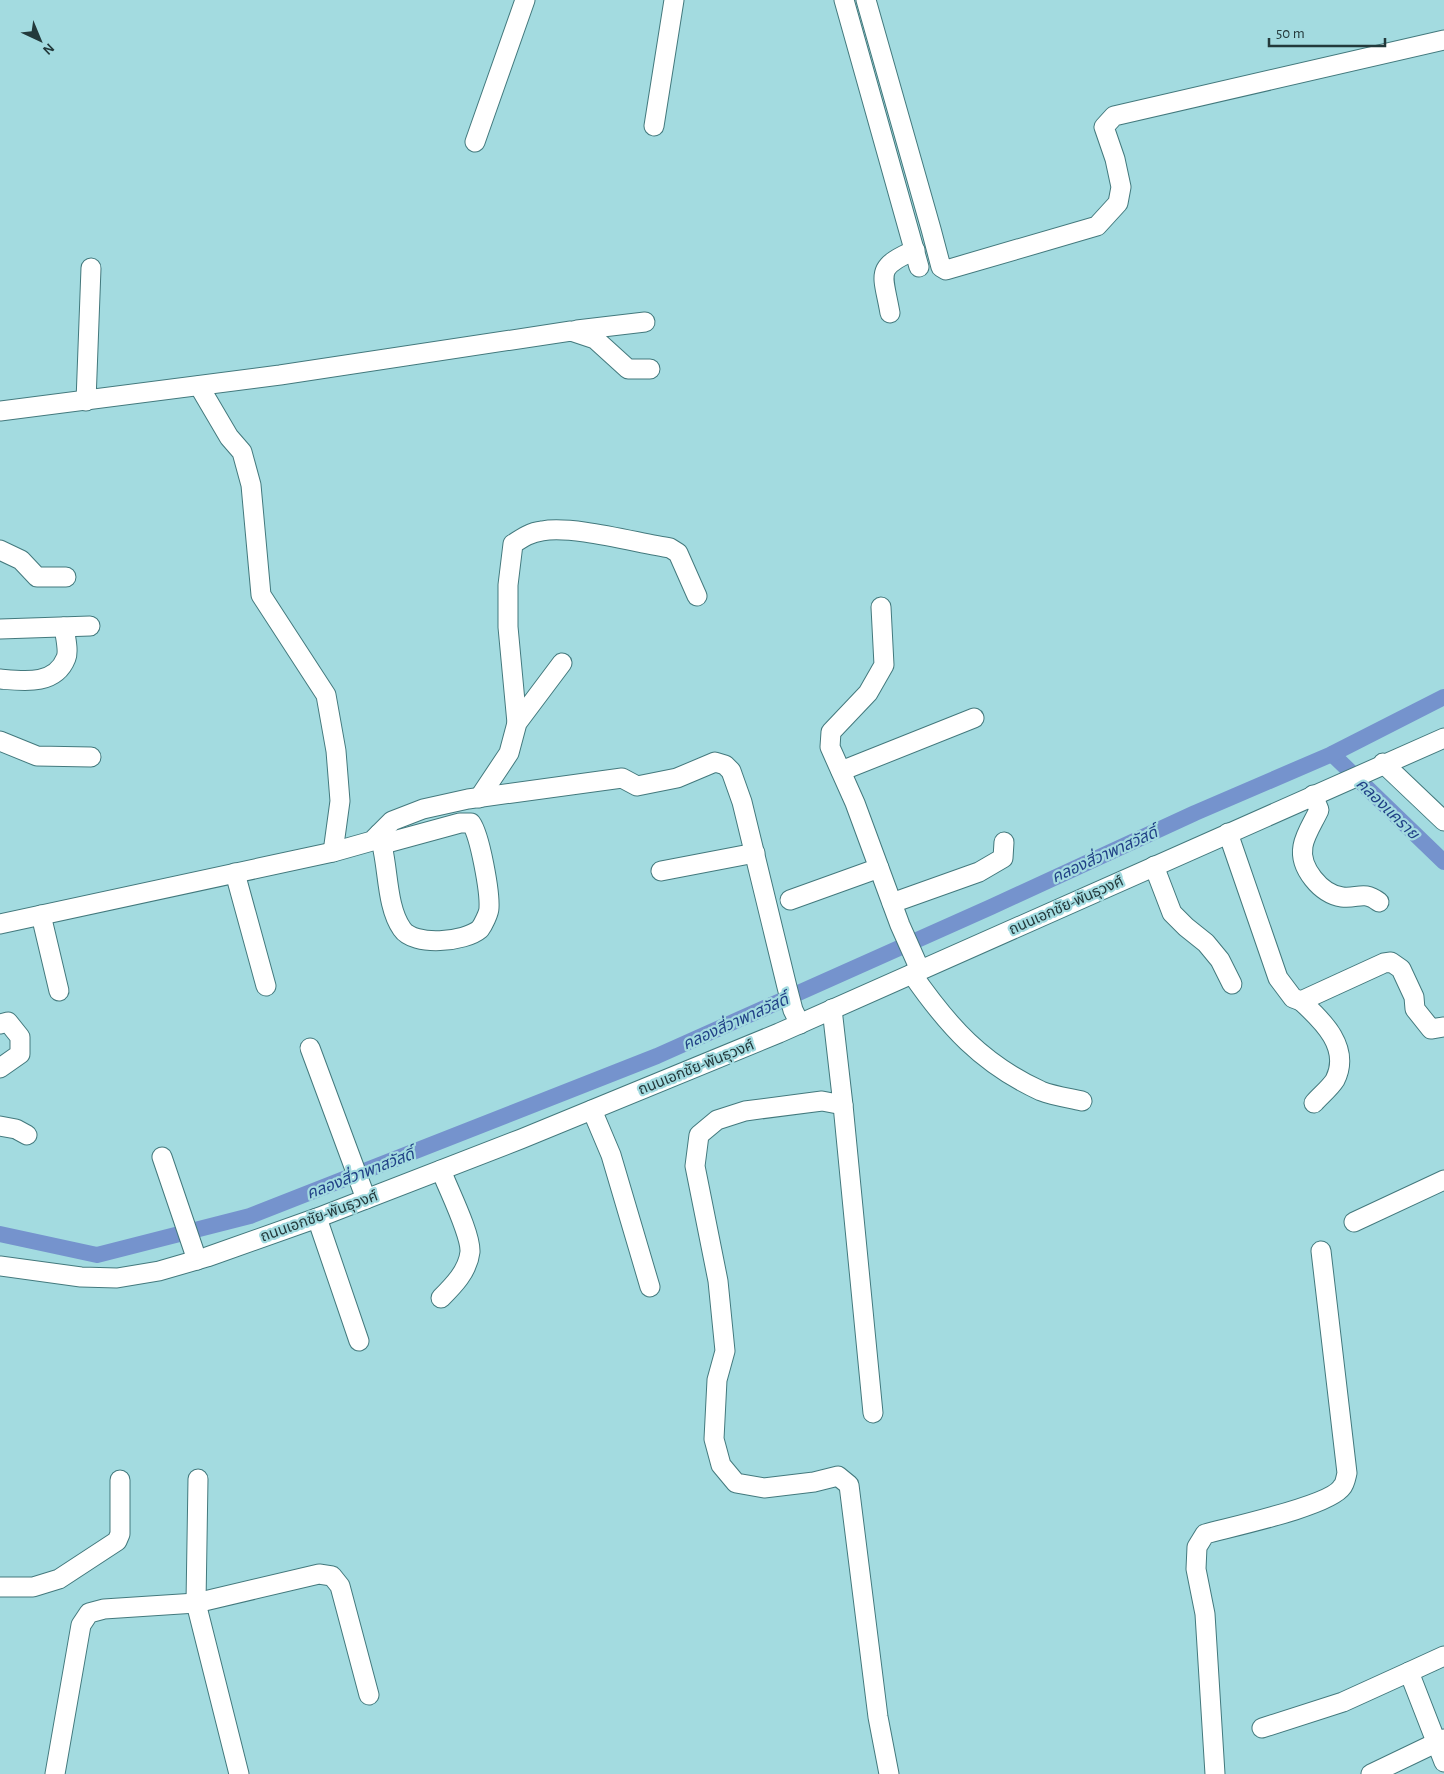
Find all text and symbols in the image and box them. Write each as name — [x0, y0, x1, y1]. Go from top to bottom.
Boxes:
north arrow — [15, 15, 65, 65]
scale bar — [1269, 15, 1385, 47]
text: 50 m — [1276, 26, 1305, 41]
text: N — [40, 40, 57, 57]
water label: คลองเเคราย — [1353, 775, 1423, 843]
water label: คลองสี่วาพาสวัสดิ์ — [1047, 819, 1163, 885]
street label: ถนนเอกชัย-พันธุวงศ์ — [1006, 873, 1126, 938]
water label: คลองสี่วาพาสวัสดิ์ — [678, 986, 794, 1052]
street label: ถนนเอกชัย-พันธุวงศ์ — [636, 1036, 757, 1099]
water label: คลองสี่วาพาสวัสดิ์ — [303, 1141, 420, 1202]
street label: ถนนเอกชัย-พันธุวงศ์ — [258, 1187, 380, 1246]

